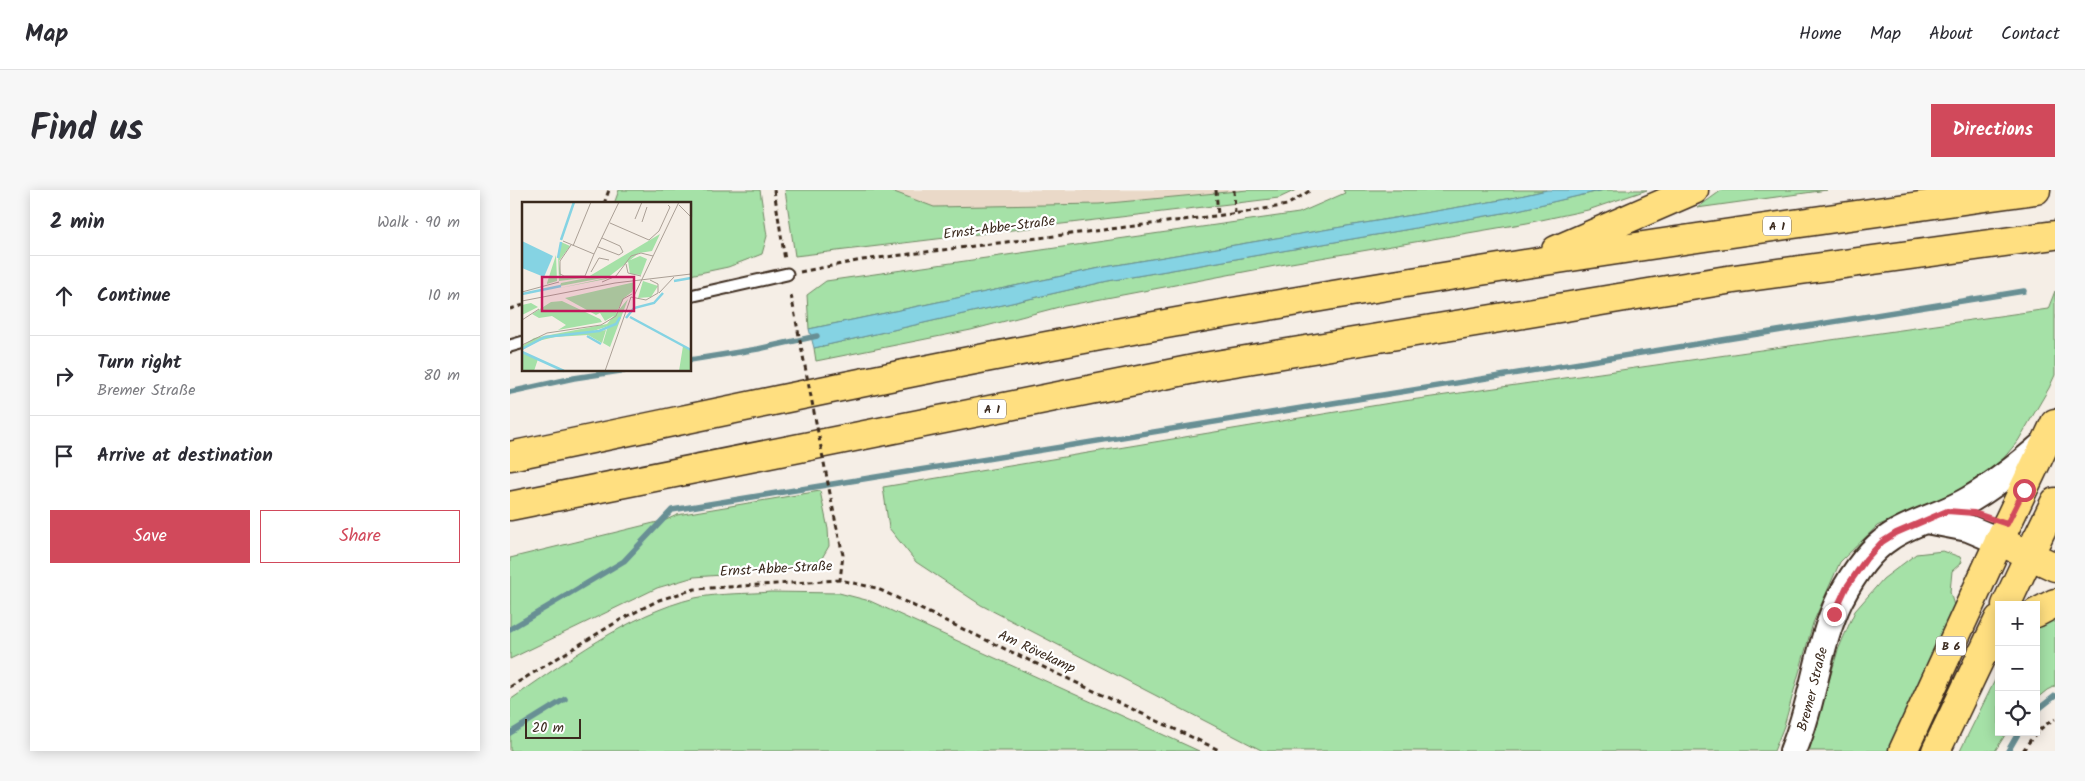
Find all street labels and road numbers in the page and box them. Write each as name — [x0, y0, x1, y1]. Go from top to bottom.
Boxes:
street label: Ernst-Abbe-Straße — [942, 210, 1057, 246]
road number: A 1 — [1763, 217, 1791, 236]
road number: A 1 — [978, 400, 1006, 418]
street label: Ernst-Abbe-Straße — [719, 555, 834, 583]
street label: Am Rövekamp — [994, 624, 1079, 680]
road number: B 6 — [1936, 636, 1966, 656]
street label: Bremer Straße — [1791, 644, 1834, 734]

